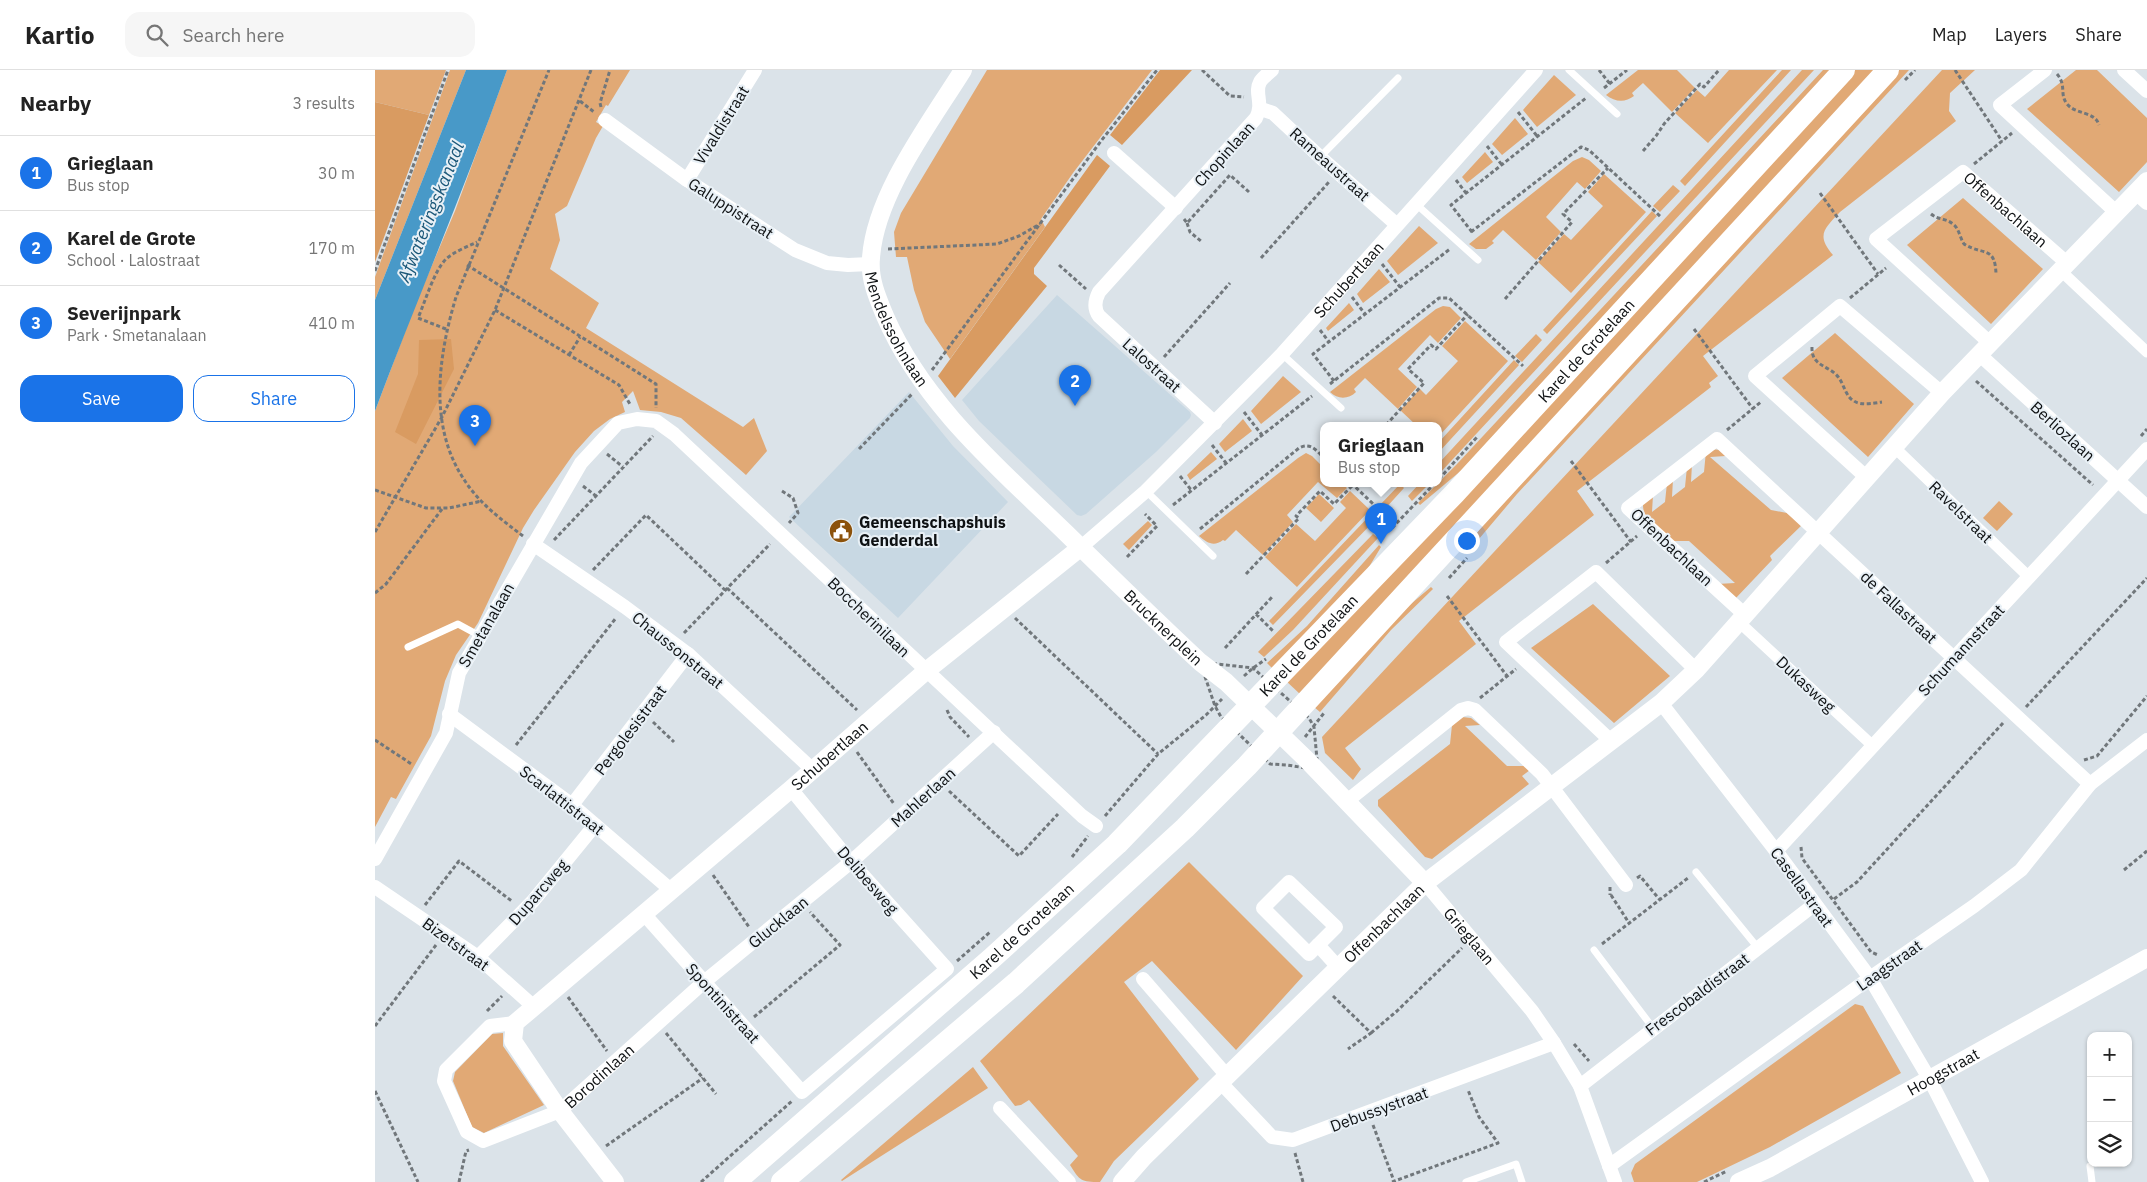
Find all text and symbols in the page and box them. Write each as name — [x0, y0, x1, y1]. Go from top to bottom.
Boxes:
search box — [125, 12, 475, 57]
text: Kartio — [25, 19, 95, 51]
icon: search — [143, 21, 171, 49]
text: Search here — [183, 23, 284, 47]
text: Map — [1932, 23, 1967, 46]
text: Layers — [1995, 23, 2047, 46]
text: Share — [2075, 23, 2122, 46]
street label: Vivaldistraat — [689, 82, 753, 168]
text: Nearby — [20, 89, 91, 117]
text: 3 results — [292, 93, 355, 113]
street label: Chopinlaan — [1190, 117, 1258, 191]
street label: Rameaustraat — [1286, 123, 1374, 205]
water label: Afwateringskanaal — [391, 138, 469, 286]
text: Grieglaan — [67, 151, 154, 175]
text: 1 — [31, 163, 41, 183]
text: 30 m — [318, 163, 355, 183]
street label: Offenbachlaan — [1960, 167, 2052, 252]
street label: Galuppistraat — [685, 173, 777, 243]
text: Bus stop — [67, 175, 130, 195]
text: Karel de Grote — [67, 226, 196, 250]
street label: Schubertlaan — [1309, 237, 1388, 322]
text: 2 — [31, 238, 41, 258]
text: 170 m — [308, 238, 355, 258]
text: School · Lalostraat — [67, 250, 200, 270]
street label: Mendelssohnlaan — [861, 270, 933, 391]
street label: Karel de Grotelaan — [1533, 294, 1639, 407]
text: Severijnpark — [67, 301, 181, 325]
text: 3 — [31, 313, 41, 333]
text: 410 m — [308, 313, 355, 333]
text: Park · Smetanalaan — [67, 325, 207, 345]
street label: Lalostraat — [1119, 334, 1185, 396]
pin: 2 — [1059, 365, 1091, 406]
button: Save — [20, 375, 183, 422]
button: Share — [193, 375, 355, 422]
street label: Berliozlaan — [2026, 397, 2100, 465]
pin: 3 — [459, 405, 491, 446]
popup — [1320, 422, 1442, 487]
text: Grieglaan — [1338, 433, 1424, 457]
text: Bus stop — [1338, 457, 1400, 477]
street label: Ravelstraat — [1925, 477, 1997, 547]
pin: 1 — [1365, 503, 1397, 544]
street label: Offenbachlaan — [1627, 504, 1717, 590]
place label: Gemeenschapshuis Genderdal — [859, 512, 1006, 550]
public building icon: Gemeenschapshuis Genderdal — [828, 518, 854, 544]
your location — [1454, 528, 1480, 554]
street label: de Fallastraat — [1856, 566, 1942, 648]
street label: Boccherinilaan — [824, 573, 914, 661]
street label: Smetanalaan — [454, 579, 518, 671]
street label: Brucknerplein — [1120, 585, 1207, 670]
street label: Karel de Grotelaan — [1255, 590, 1362, 700]
street label: Schumannstraat — [1913, 600, 2009, 700]
street label: Chaussonstraat — [628, 607, 728, 693]
street label: Dukasweg — [1772, 652, 1840, 717]
street label: Pergolesistraat — [590, 681, 670, 779]
street label: Schubertlaan — [787, 716, 872, 795]
street label: Scarlattistraat — [516, 761, 608, 839]
street label: Mahlerlaan — [887, 763, 959, 831]
street label: Delibesweg — [833, 842, 903, 918]
street label: Casellastraat — [1766, 843, 1838, 931]
street label: Duparcweg — [504, 854, 572, 929]
street label: Karel de Grotelaan — [965, 879, 1078, 983]
street label: Offenbachlaan — [1339, 880, 1428, 967]
street label: Glucklaan — [744, 892, 812, 952]
street label: Grieglaan — [1440, 903, 1499, 969]
street label: Bizetstraat — [419, 913, 493, 975]
street label: Laagstraat — [1852, 935, 1926, 995]
street label: Frescobaldistraat — [1641, 948, 1753, 1040]
street label: Spontinistraat — [682, 959, 764, 1047]
map controls — [2087, 1032, 2132, 1167]
button: + — [2087, 1032, 2132, 1077]
street label: Borodinlaan — [560, 1039, 638, 1113]
street label: Hoogstraat — [1903, 1044, 1983, 1100]
button: − — [2087, 1077, 2132, 1122]
street label: Debussystraat — [1327, 1082, 1431, 1136]
button: layers — [2087, 1122, 2132, 1167]

